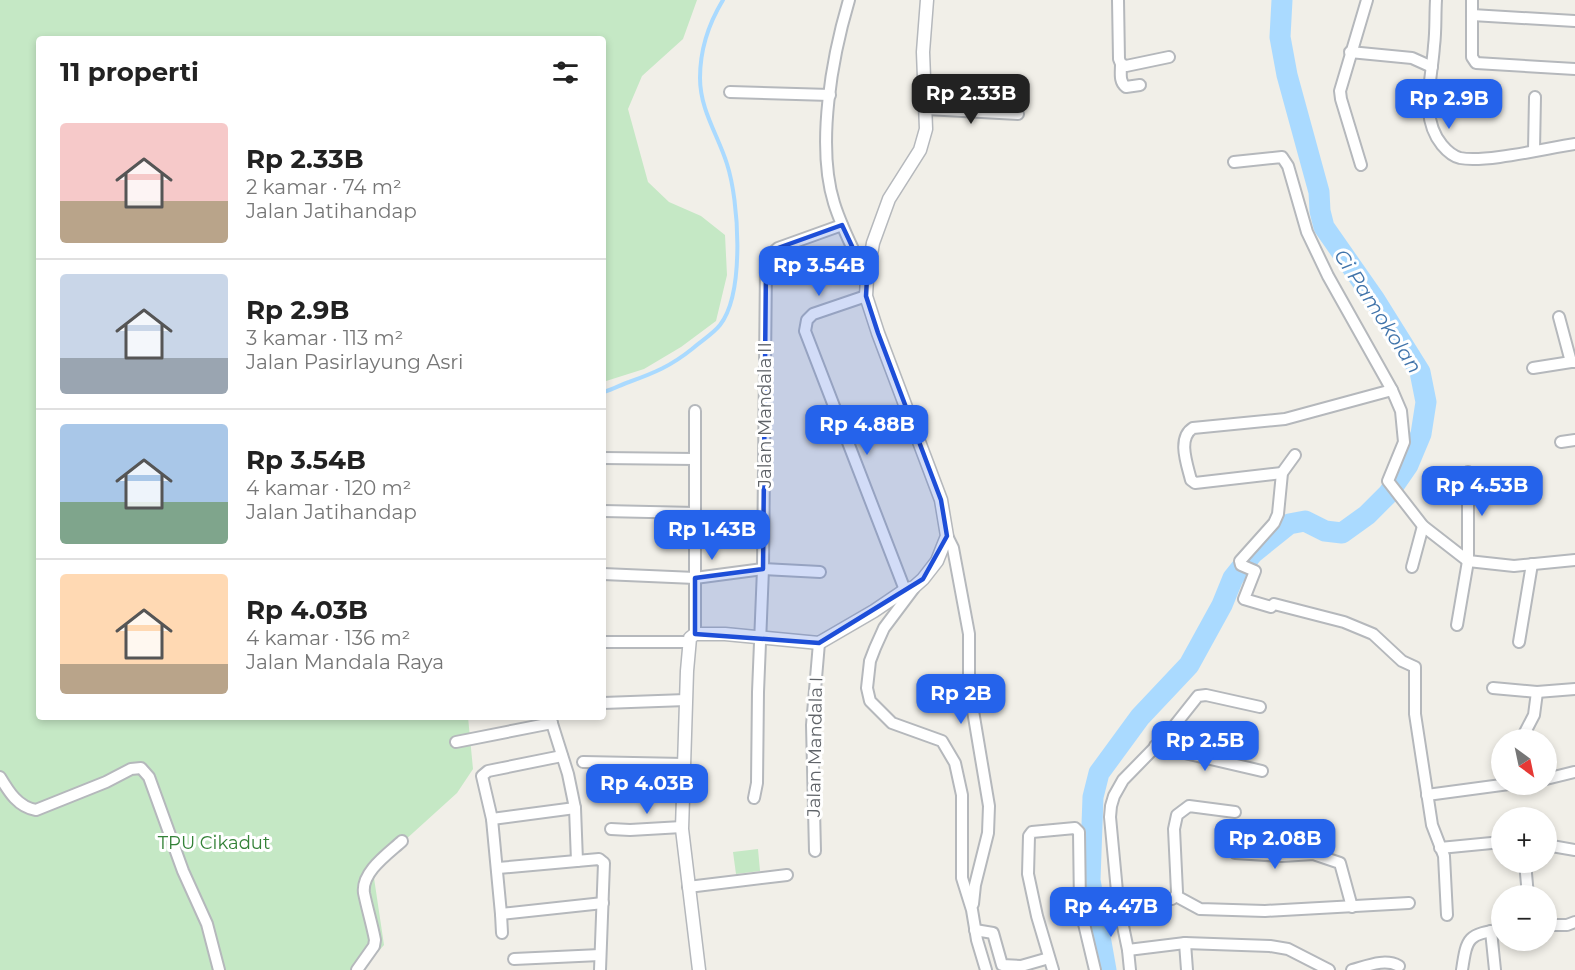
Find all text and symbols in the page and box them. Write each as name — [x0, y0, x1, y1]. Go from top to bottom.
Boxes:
text: 11 properti — [60, 56, 199, 88]
icon: filters — [549, 56, 582, 89]
pin: Rp 2.33B — [909, 74, 1033, 125]
pin: Rp 2.9B — [1394, 79, 1504, 130]
text: Rp 2.33B — [926, 81, 1016, 105]
text: Rp 2.9B — [1409, 86, 1489, 110]
text: Rp 2.33B — [246, 143, 364, 175]
icon: home — [108, 147, 180, 219]
text: 2 kamar · 74 m² — [246, 175, 401, 199]
text: Jalan Jatihandap — [246, 199, 417, 223]
water label: Ci Pamokolan — [1329, 245, 1427, 377]
pin: Rp 3.54B — [757, 246, 881, 297]
text: Rp 3.54B — [773, 253, 865, 277]
text: Rp 2.9B — [246, 294, 349, 326]
icon: home — [108, 298, 180, 370]
text: 3 kamar · 113 m² — [246, 326, 403, 350]
street label: Jalan Mandala II — [754, 342, 776, 489]
text: Jalan Pasirlayung Asri — [246, 350, 463, 374]
pin: Rp 4.88B — [805, 405, 929, 456]
text: Rp 4.88B — [819, 412, 915, 436]
text: Rp 3.54B — [246, 444, 366, 476]
icon: home — [108, 448, 180, 520]
pin: Rp 4.53B — [1420, 466, 1544, 517]
text: Rp 4.53B — [1436, 473, 1528, 497]
text: 4 kamar · 120 m² — [246, 476, 411, 500]
text: Jalan Jatihandap — [246, 500, 417, 524]
pin: Rp 1.43B — [650, 510, 774, 561]
text: Rp 1.43B — [668, 517, 756, 541]
text: Rp 4.03B — [246, 594, 368, 626]
icon: home — [108, 598, 180, 670]
text: 4 kamar · 136 m² — [246, 626, 410, 650]
text: Jalan Mandala Raya — [246, 650, 444, 674]
pin: Rp 2B — [919, 674, 1003, 725]
street label: Jalan Mandala I — [803, 677, 827, 818]
text: Rp 2B — [930, 681, 992, 705]
pin: Rp 2.5B — [1150, 721, 1260, 772]
text: Rp 2.5B — [1166, 728, 1244, 752]
north arrow — [1491, 729, 1557, 795]
map controls — [1491, 729, 1557, 951]
pin: Rp 4.03B — [585, 764, 709, 815]
text: Rp 4.03B — [600, 771, 694, 795]
button: + — [1491, 807, 1557, 873]
pin: Rp 2.08B — [1213, 819, 1337, 870]
text: Rp 2.08B — [1228, 826, 1322, 850]
park label: TPU Cikadut — [158, 832, 270, 854]
button: − — [1491, 885, 1557, 951]
pin: Rp 4.47B — [1049, 887, 1173, 938]
text: Rp 4.47B — [1064, 894, 1158, 918]

